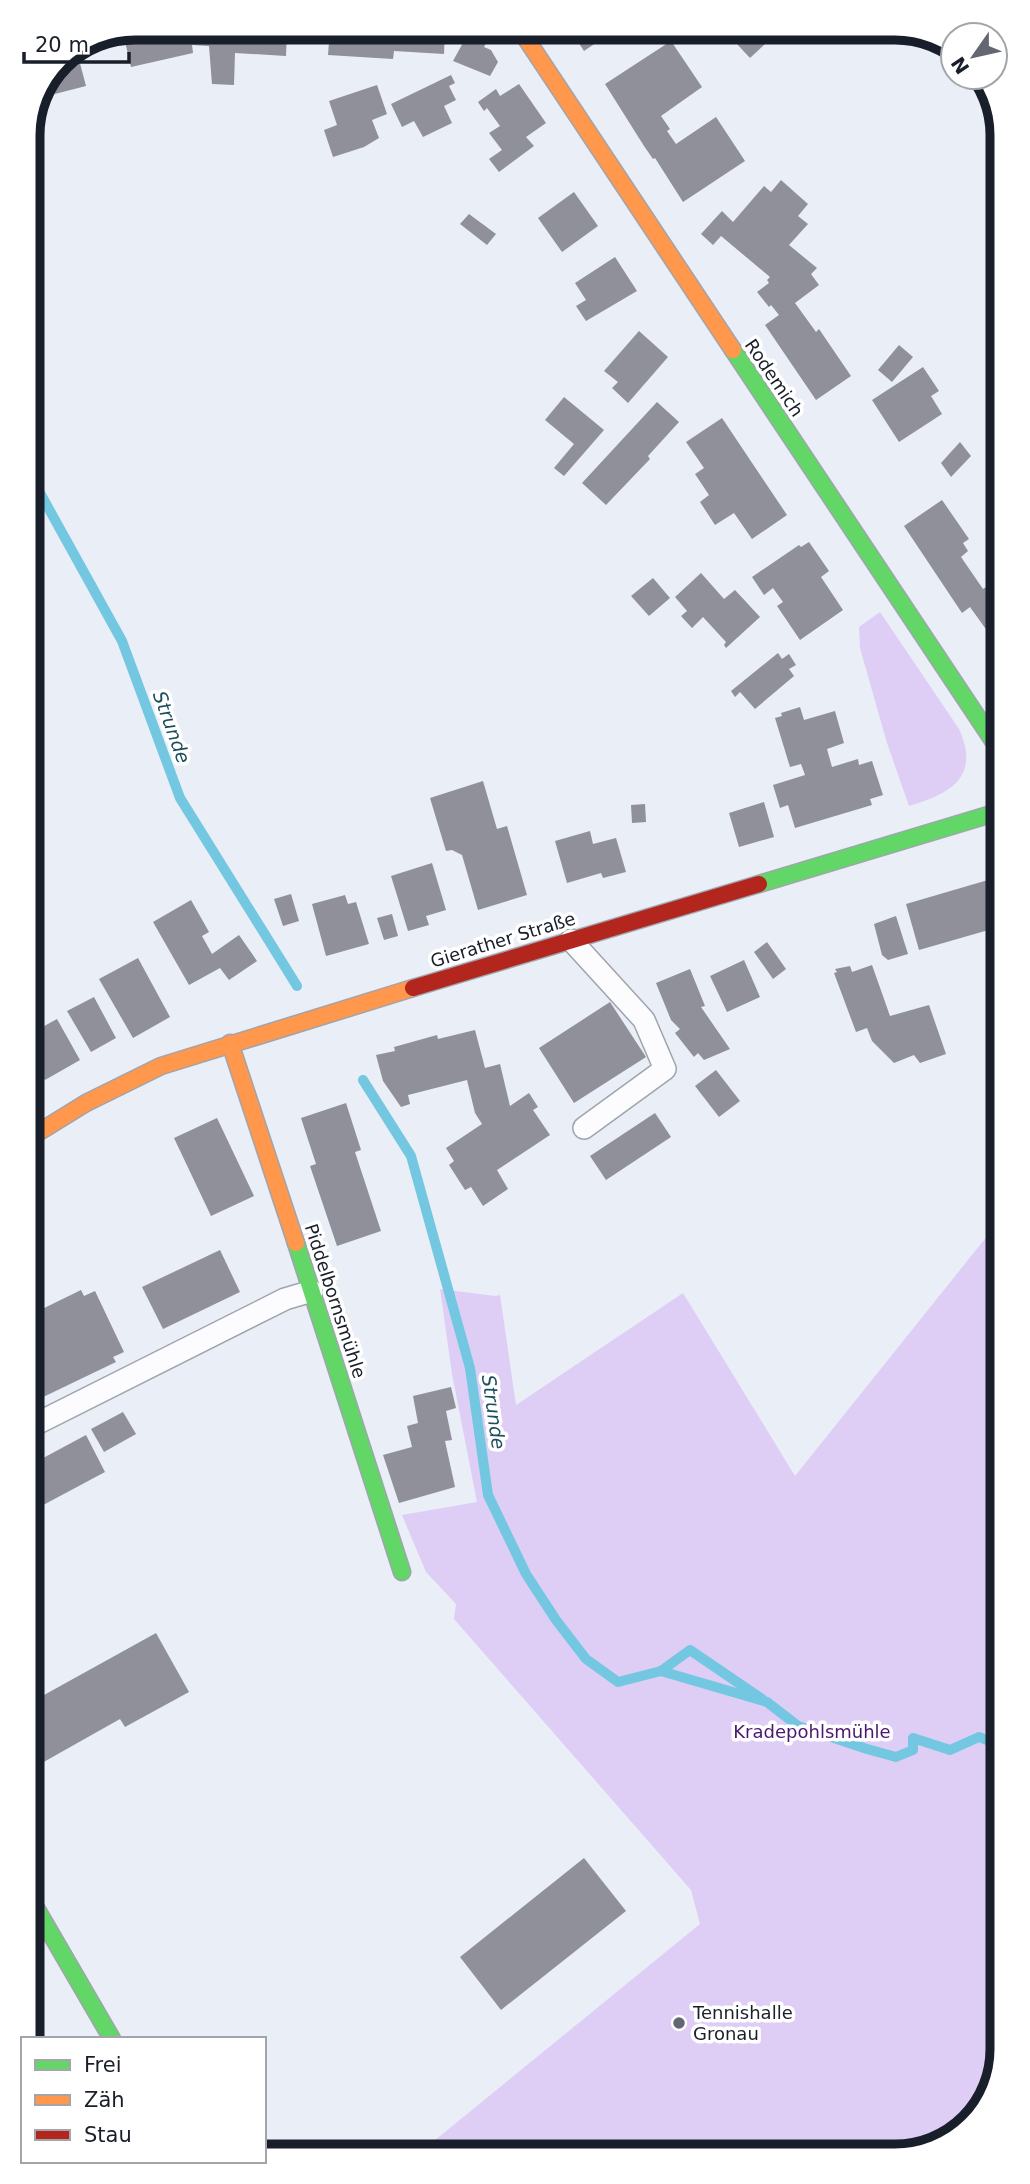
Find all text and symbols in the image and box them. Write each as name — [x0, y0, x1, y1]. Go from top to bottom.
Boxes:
scale bar — [24, 21, 130, 65]
north arrow — [939, 21, 1009, 91]
text: 20 m — [35, 33, 89, 57]
text: N — [946, 53, 973, 78]
street label: Rodemich — [741, 335, 808, 421]
water label: Strunde — [149, 688, 195, 766]
street label: Gierather Straße — [428, 907, 578, 972]
street label: Piddelbornsmühle — [301, 1221, 370, 1381]
water label: Strunde — [478, 1373, 510, 1451]
park label: Kradepohlsmühle — [733, 1721, 891, 1742]
place label: Tennishalle Gronau — [692, 2002, 793, 2044]
marker: Tennishalle Gronau — [671, 2015, 687, 2031]
legend — [21, 2037, 266, 2163]
text: Frei — [84, 2053, 121, 2077]
text: Zäh — [84, 2088, 125, 2112]
text: Stau — [84, 2123, 132, 2147]

